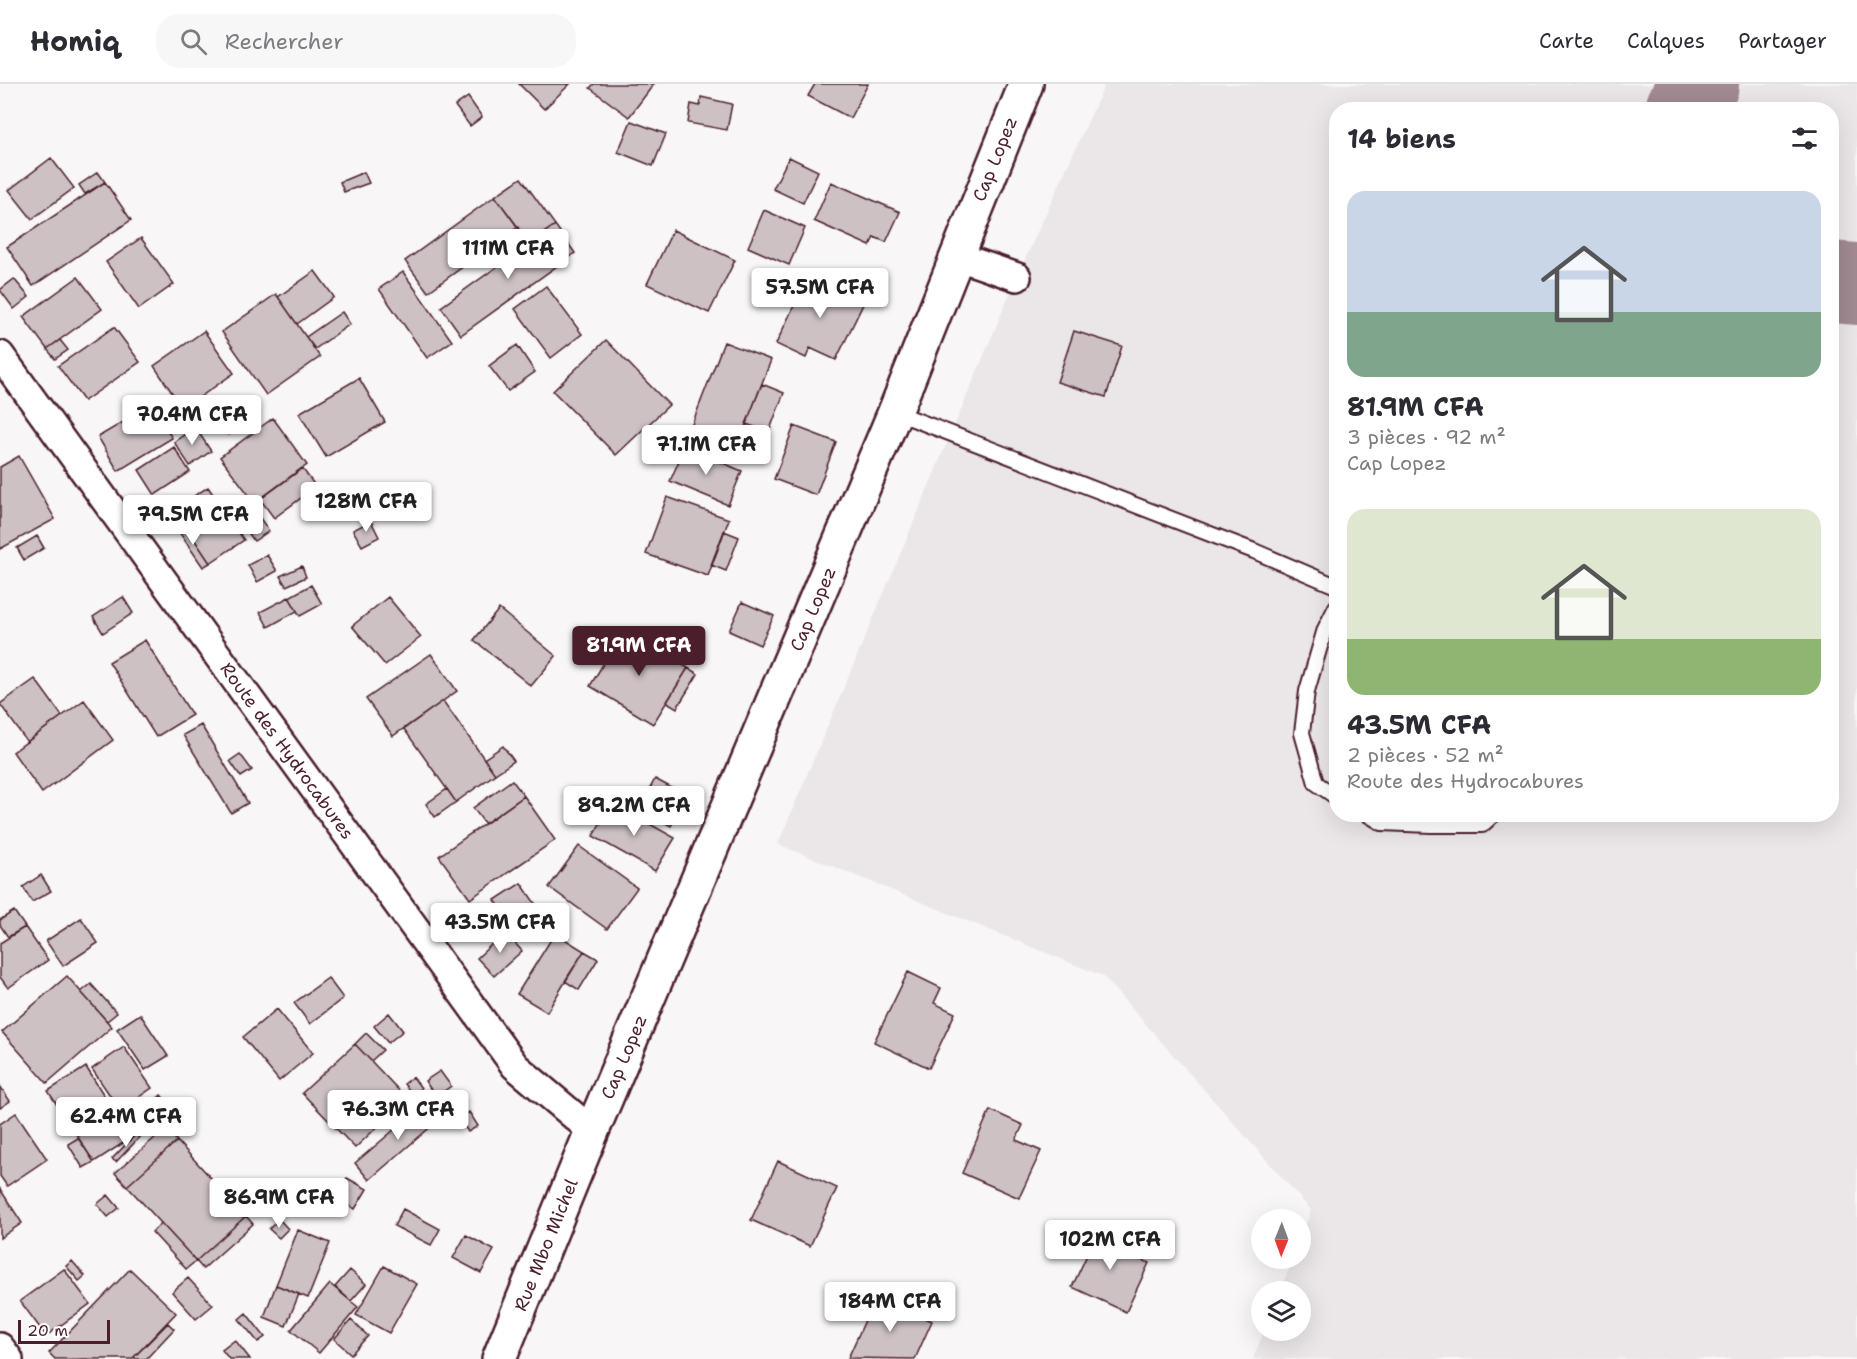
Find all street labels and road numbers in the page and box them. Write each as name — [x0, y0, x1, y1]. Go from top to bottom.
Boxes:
street label: Cap Lopez — [967, 113, 1023, 205]
street label: Cap Lopez — [784, 563, 842, 655]
street label: Route des Hydrocabures — [215, 658, 359, 844]
street label: Cap Lopez — [595, 1011, 653, 1103]
street label: Rue Mbo Michel — [508, 1175, 584, 1315]

